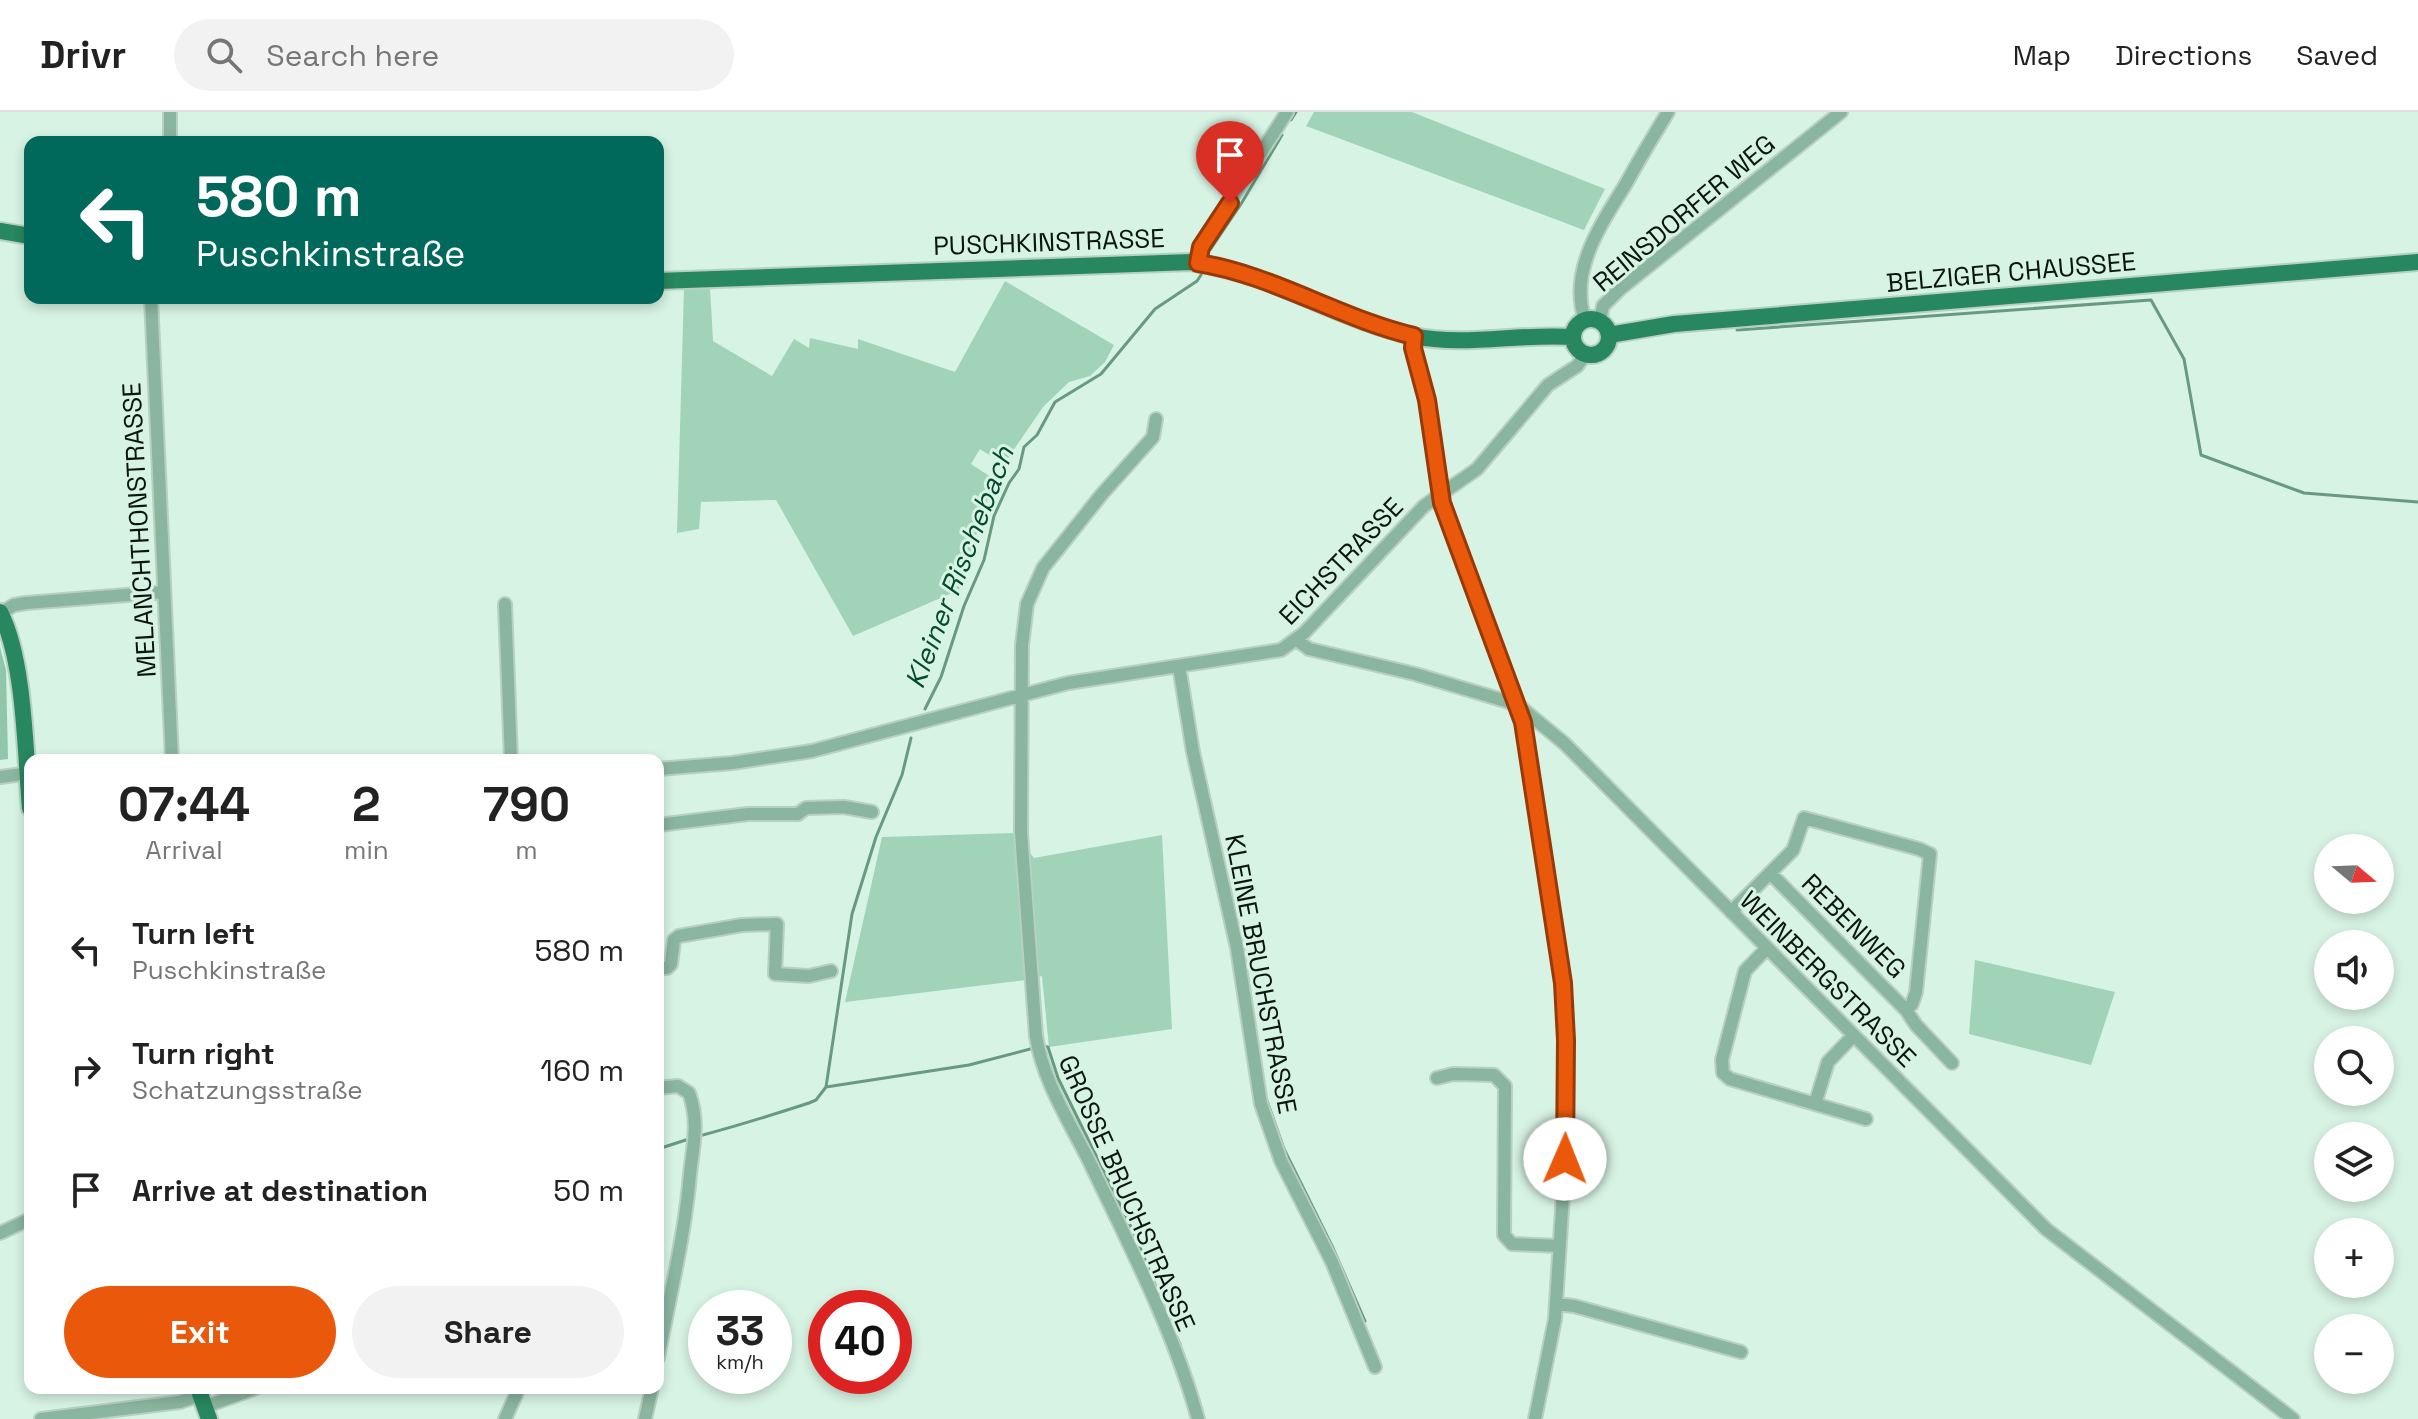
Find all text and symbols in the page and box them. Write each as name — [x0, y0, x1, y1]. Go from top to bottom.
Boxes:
search box — [174, 19, 734, 91]
text: Drivr — [40, 31, 126, 79]
icon: search — [202, 33, 246, 77]
text: Search here — [266, 36, 439, 75]
text: Map — [2013, 37, 2071, 73]
text: Directions — [2115, 37, 2252, 73]
text: Saved — [2296, 37, 2378, 73]
pin — [1196, 121, 1264, 203]
street label: REINSDORFER WEG — [1586, 127, 1782, 299]
icon: arrive — [1208, 133, 1252, 177]
text: 580 m — [196, 161, 362, 232]
icon: left — [64, 168, 168, 272]
street label: PUSCHKINSTRASSE — [933, 221, 1165, 263]
text: Puschkinstraße — [196, 231, 465, 277]
street label: BELZIGER CHAUSSEE — [1885, 244, 2137, 300]
street label: MELANCHTHONSTRASSE — [114, 382, 164, 678]
water label: Kleiner Rischebach — [896, 440, 1022, 693]
street label: EICHSTRASSE — [1272, 490, 1410, 632]
text: 07:44 — [118, 774, 250, 835]
text: 2 — [352, 774, 381, 835]
text: 790 — [483, 774, 570, 835]
street label: KLEINE BRUCHSTRASSE — [1217, 831, 1305, 1117]
text: Arrival — [145, 833, 223, 867]
text: min — [344, 833, 389, 867]
text: m — [515, 833, 538, 867]
north arrow — [2314, 834, 2394, 914]
map controls — [2314, 834, 2394, 1394]
street label: REBENWEG — [1794, 866, 1914, 986]
street label: WEINBERGSTRASSE — [1733, 884, 1923, 1074]
text: Turn left — [132, 914, 255, 953]
icon: left — [64, 928, 108, 972]
button: sound — [2314, 930, 2394, 1010]
text: 580 m — [535, 931, 624, 970]
text: Puschkinstraße — [132, 953, 326, 987]
button: search — [2314, 1026, 2394, 1106]
text: Turn right — [132, 1034, 275, 1073]
icon: right — [64, 1048, 108, 1092]
street label: GROSSE BRUCHSTRASSE — [1051, 1050, 1203, 1336]
text: 160 m — [540, 1051, 624, 1090]
text: Schatzungsstraße — [132, 1073, 363, 1107]
position arrow — [1523, 1117, 1607, 1201]
button: layers — [2314, 1122, 2394, 1202]
icon: arrive — [64, 1168, 108, 1212]
text: Arrive at destination — [132, 1171, 428, 1210]
text: 50 m — [553, 1171, 624, 1210]
button: + — [2314, 1218, 2394, 1298]
button: Exit — [64, 1286, 336, 1378]
button: Share — [352, 1286, 624, 1378]
speed limit sign: 40 — [808, 1290, 912, 1394]
text: 33 — [716, 1306, 764, 1357]
button: − — [2314, 1314, 2394, 1394]
text: km/h — [716, 1349, 764, 1375]

